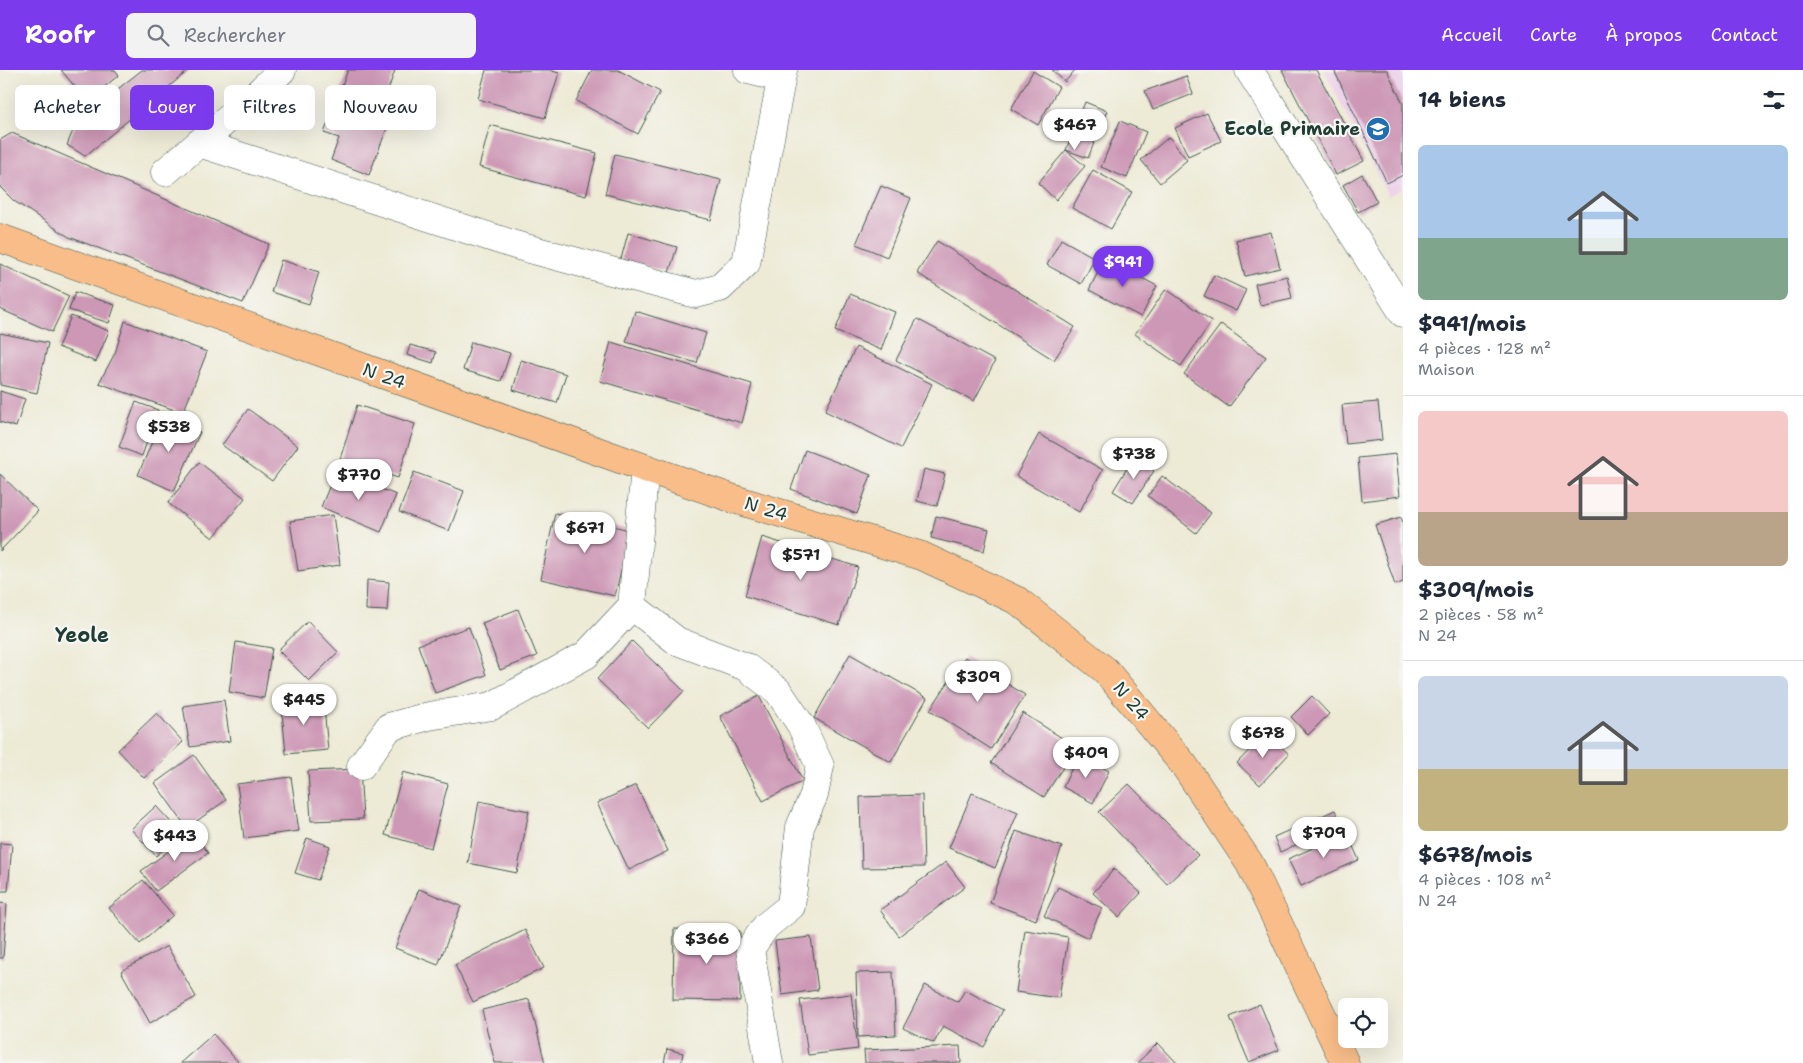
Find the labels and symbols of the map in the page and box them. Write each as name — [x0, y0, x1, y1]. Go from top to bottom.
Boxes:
pin: $467 — [1045, 108, 1105, 151]
school or university icon: Ecole Primaire — [1365, 116, 1391, 142]
place label: Ecole Primaire — [1224, 117, 1360, 141]
pin: $941 — [1093, 246, 1153, 288]
street label: N 24 — [359, 357, 409, 395]
pin: $538 — [139, 410, 199, 453]
pin: $738 — [1104, 438, 1164, 480]
pin: $770 — [329, 458, 389, 501]
street label: N 24 — [741, 491, 791, 527]
pin: $671 — [555, 512, 615, 554]
pin: $571 — [771, 538, 831, 581]
district label: Yeole — [55, 622, 109, 648]
pin: $309 — [948, 660, 1008, 703]
street label: N 24 — [1108, 676, 1154, 726]
pin: $445 — [274, 684, 334, 726]
pin: $678 — [1233, 716, 1293, 759]
pin: $409 — [1056, 736, 1116, 779]
pin: $709 — [1294, 816, 1354, 859]
pin: $443 — [145, 820, 205, 862]
pin: $366 — [677, 922, 737, 965]

